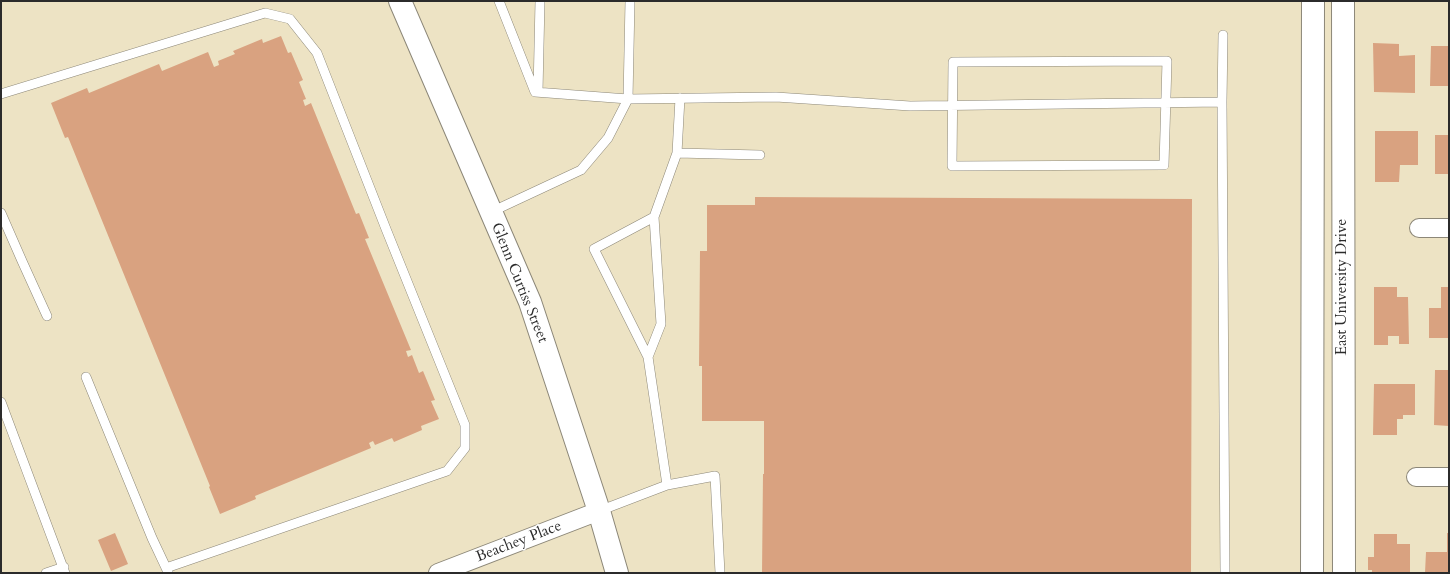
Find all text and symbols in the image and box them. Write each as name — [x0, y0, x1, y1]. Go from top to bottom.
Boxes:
street label: East University Drive — [1334, 219, 1352, 355]
street label: Glenn Curtiss Street — [487, 220, 551, 346]
street label: Beachey Place — [474, 517, 564, 567]

